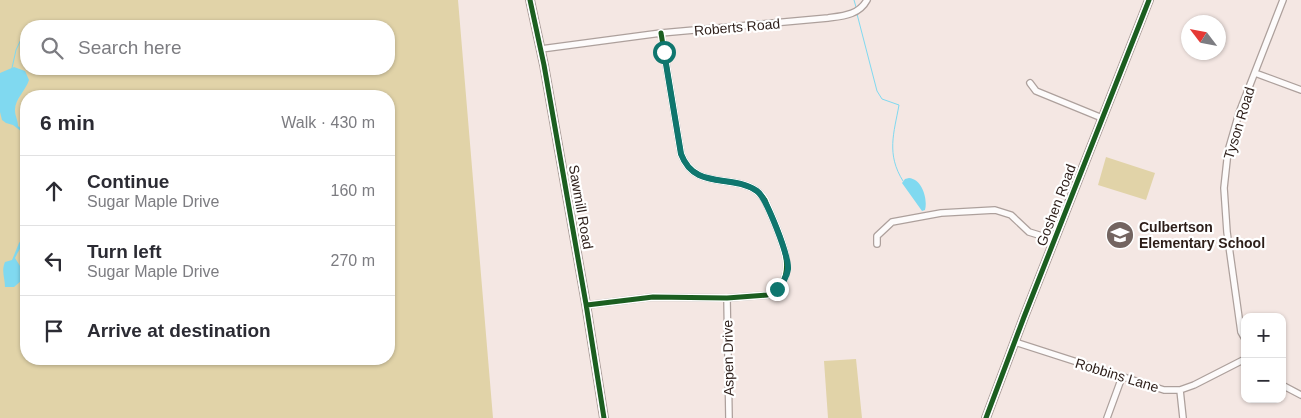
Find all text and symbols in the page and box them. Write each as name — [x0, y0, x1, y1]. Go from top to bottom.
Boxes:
street label: Roberts Road — [693, 15, 781, 39]
north arrow — [1181, 15, 1226, 60]
search box — [20, 20, 395, 75]
icon: search — [38, 34, 66, 62]
text: Search here — [78, 37, 182, 58]
route start — [653, 41, 676, 64]
street label: Tyson Road — [1220, 85, 1258, 161]
text: 6 min — [40, 111, 95, 134]
text: Walk · 430 m — [281, 114, 375, 131]
street label: Goshen Road — [1033, 162, 1079, 248]
street label: Sawmill Road — [566, 163, 596, 251]
text: Continue — [87, 171, 169, 192]
icon: ahead — [40, 177, 68, 205]
text: 160 m — [331, 182, 375, 199]
text: Sugar Maple Drive — [87, 193, 220, 210]
place label: Culbertson Elementary School — [1139, 219, 1265, 251]
school or university icon: Culbertson Elementary School — [1105, 220, 1135, 250]
text: Turn left — [87, 241, 162, 262]
icon: left — [40, 247, 68, 275]
text: 270 m — [331, 252, 375, 269]
text: Sugar Maple Drive — [87, 263, 220, 280]
route end — [766, 278, 789, 301]
map controls — [1241, 313, 1286, 403]
button: + — [1241, 313, 1286, 358]
icon: arrive — [40, 317, 68, 345]
text: Arrive at destination — [87, 320, 271, 341]
street label: Aspen Drive — [719, 320, 737, 396]
street label: Robbins Lane — [1073, 355, 1161, 395]
button: − — [1241, 358, 1286, 403]

